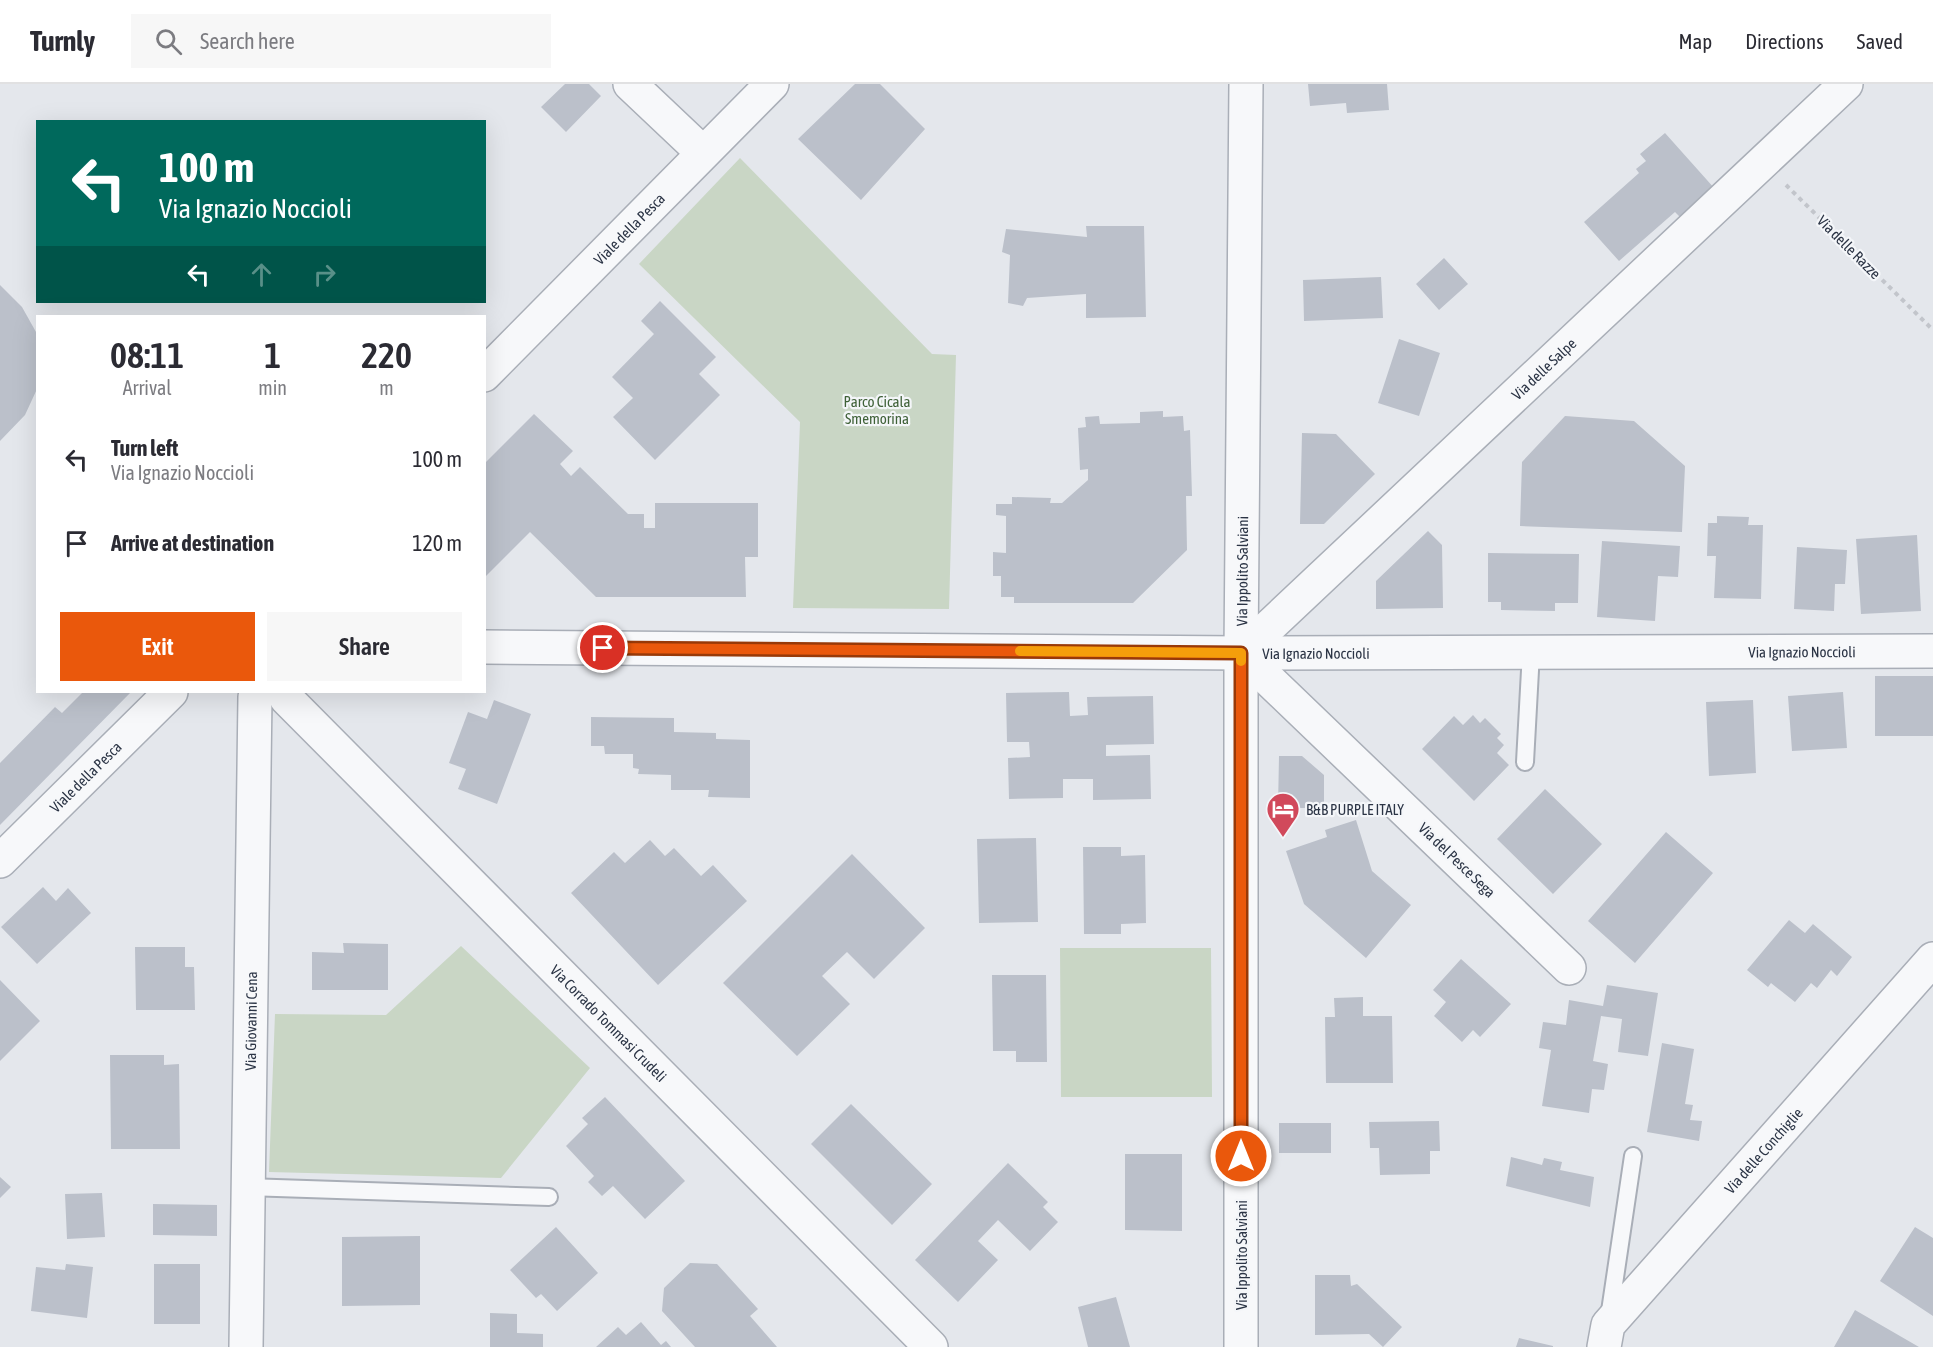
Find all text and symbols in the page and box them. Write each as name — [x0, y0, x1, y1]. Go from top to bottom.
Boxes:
search box — [131, 14, 551, 68]
text: Turnly — [30, 25, 95, 57]
icon: search — [152, 25, 185, 58]
text: Search here — [200, 28, 295, 54]
text: Map — [1678, 29, 1712, 53]
text: Directions — [1745, 29, 1824, 53]
text: Saved — [1857, 29, 1903, 53]
text: 100 m — [159, 143, 254, 191]
icon: left — [60, 144, 138, 222]
street label: Viale della Pesca — [590, 189, 668, 268]
text: Via Ignazio Noccioli — [159, 193, 352, 224]
street label: Via delle Razze — [1814, 212, 1884, 282]
icon: left — [182, 258, 215, 291]
icon: ahead — [245, 258, 278, 291]
icon: right — [308, 258, 341, 291]
text: 08:11 — [110, 334, 184, 376]
text: 1 — [264, 334, 281, 376]
text: 220 — [361, 334, 412, 376]
street label: Via delle Salpe — [1508, 334, 1579, 403]
text: Arrival — [123, 376, 172, 399]
text: min — [258, 376, 287, 399]
text: m — [379, 376, 394, 399]
park label: Parco Cicala Smemorina — [844, 393, 910, 427]
text: Turn left — [111, 435, 178, 461]
icon: left — [60, 443, 93, 476]
text: 100 m — [412, 446, 462, 472]
text: Via Ignazio Noccioli — [111, 461, 254, 484]
street label: Via Ippolito Salviani — [1233, 516, 1251, 626]
icon: arrive — [60, 527, 93, 560]
text: Arrive at destination — [111, 530, 274, 556]
text: 120 m — [412, 530, 462, 556]
button: Exit — [60, 612, 255, 681]
button: Share — [267, 612, 462, 681]
pin — [577, 622, 628, 673]
icon: arrive — [586, 631, 619, 664]
street label: Via Ignazio Noccioli — [1748, 643, 1856, 660]
street label: Via Ignazio Noccioli — [1262, 644, 1370, 661]
street label: Viale della Pesca — [46, 738, 125, 815]
hotel icon: B&B PURPLE ITALY — [1265, 791, 1301, 838]
place label: B&B PURPLE ITALY — [1306, 801, 1404, 818]
street label: Via del Pesce Sega — [1415, 819, 1499, 901]
street label: Via Corrado Tommasi Crudeli — [547, 961, 670, 1085]
street label: Via Giovanni Cena — [241, 971, 260, 1071]
street label: Via delle Conchiglie — [1721, 1104, 1806, 1197]
position arrow — [1209, 1124, 1273, 1188]
street label: Via Ippolito Salviani — [1233, 1200, 1250, 1310]

